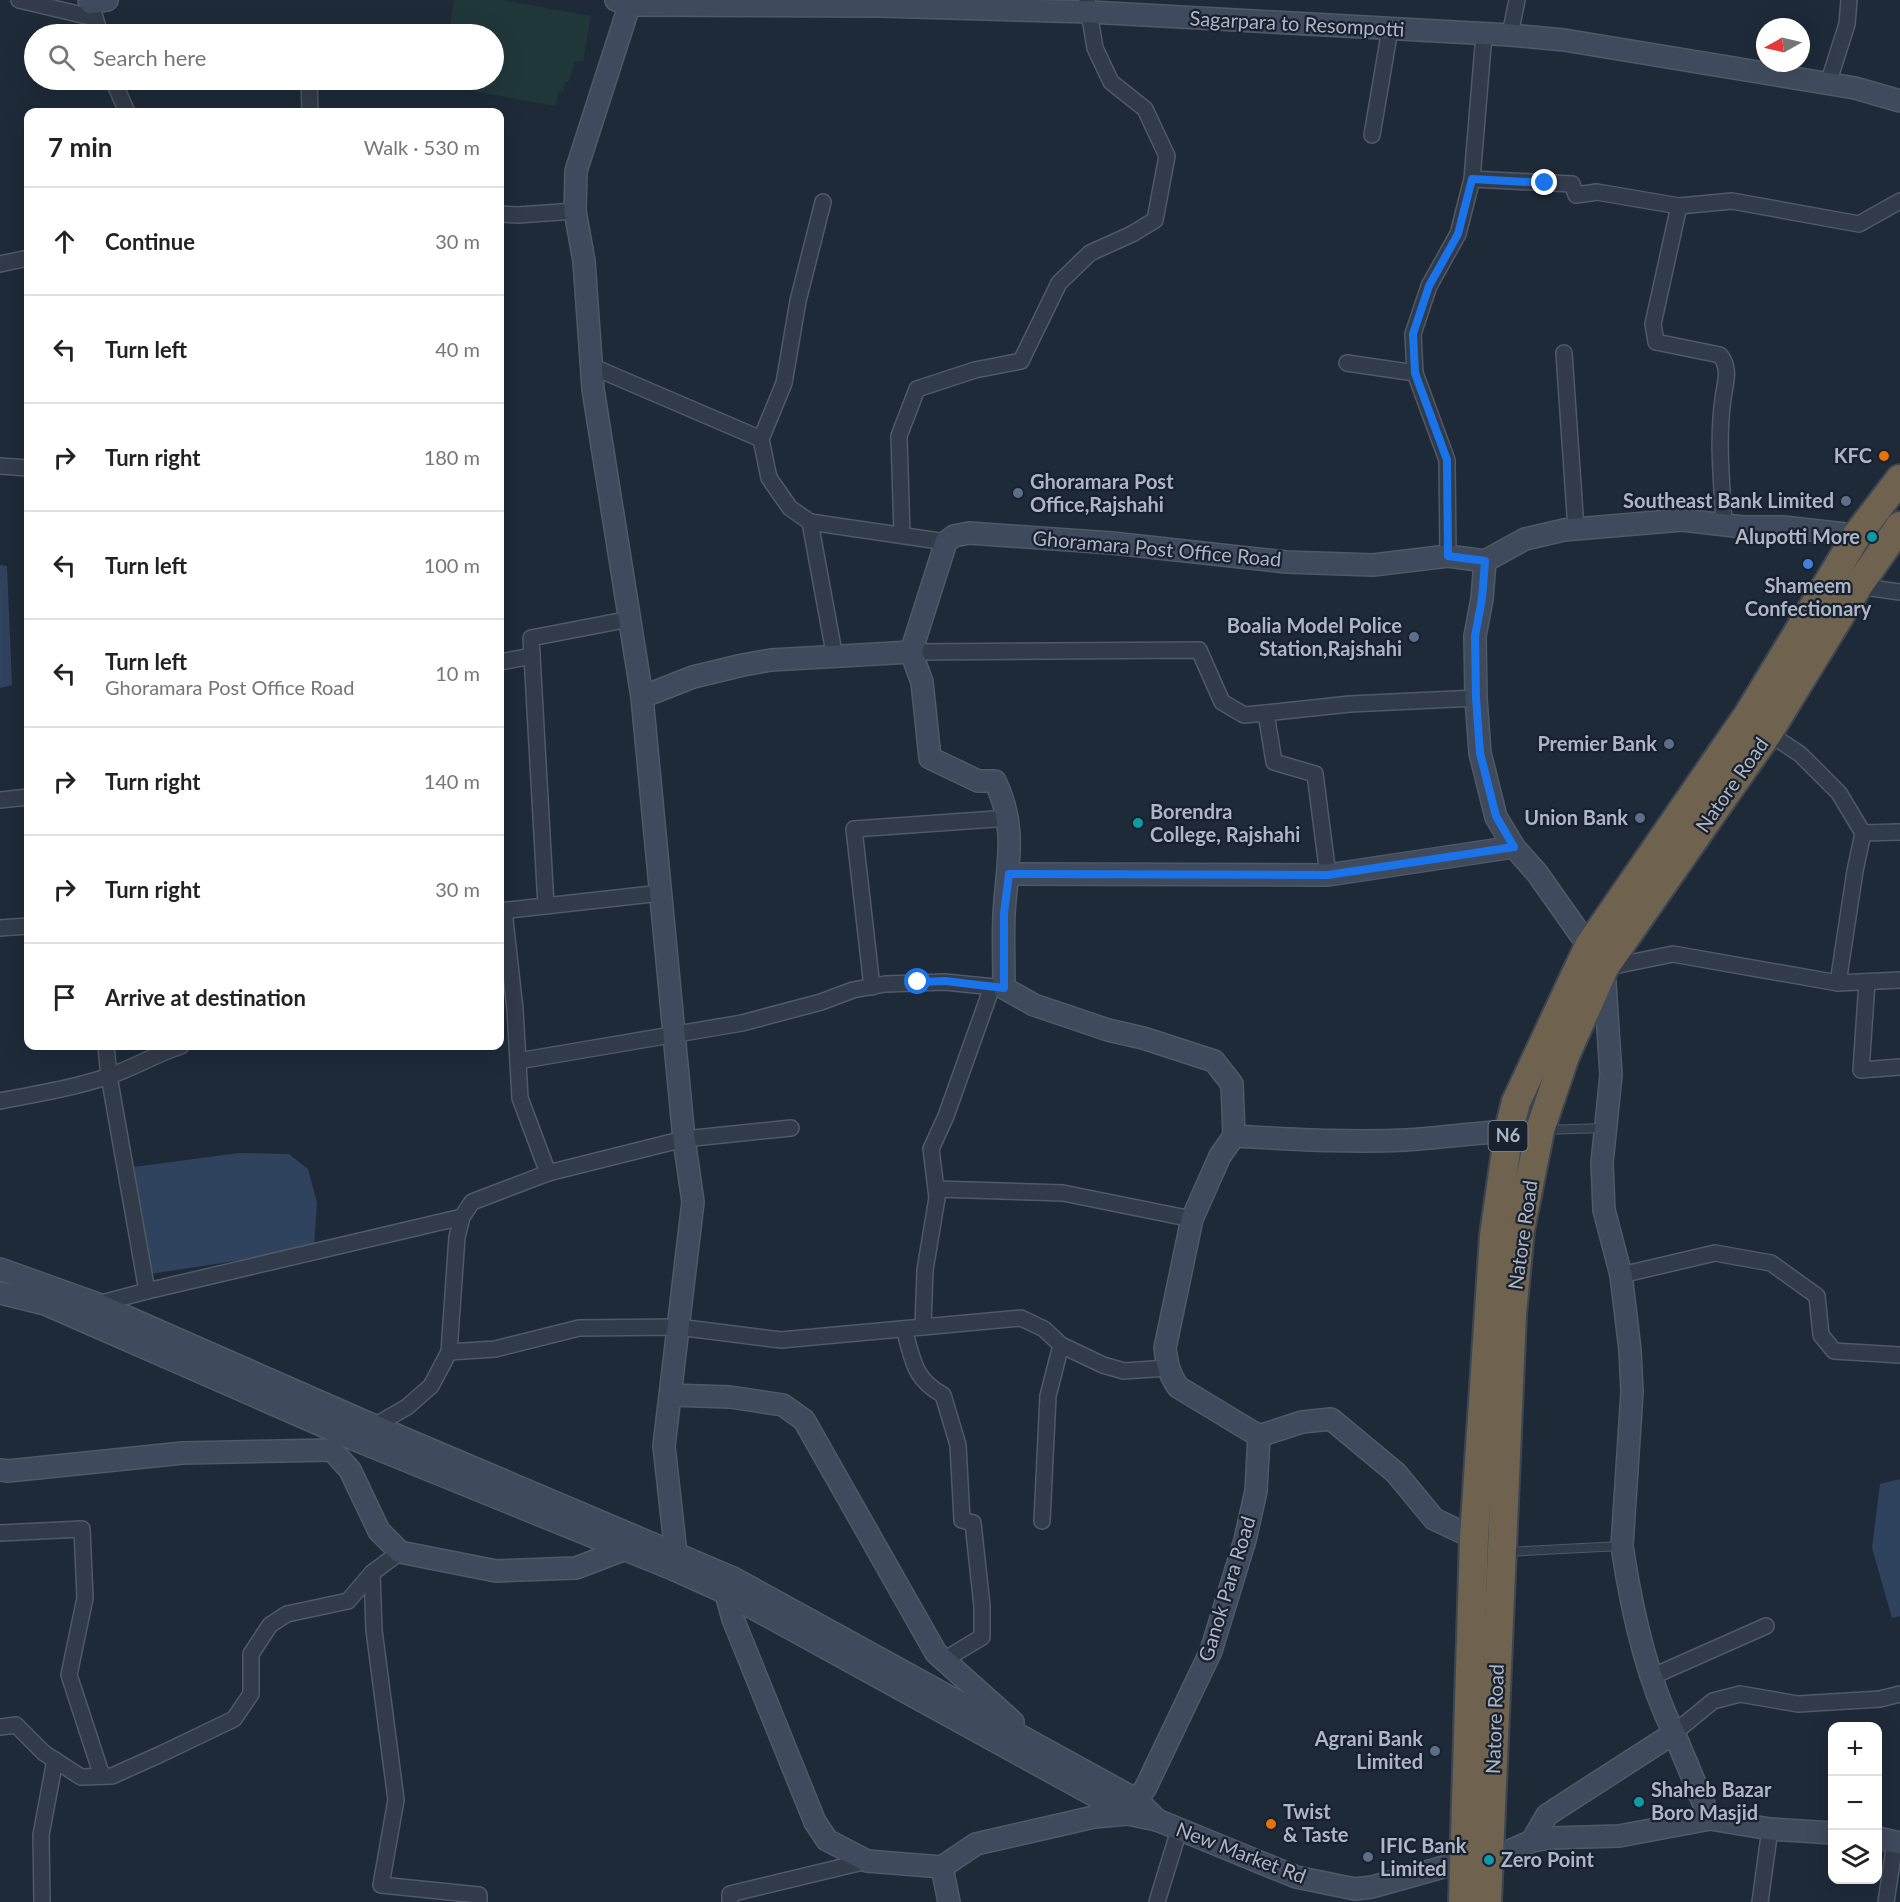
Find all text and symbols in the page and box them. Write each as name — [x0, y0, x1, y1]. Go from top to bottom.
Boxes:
street label: Sagarpara to Resompotti — [1189, 5, 1405, 41]
north arrow — [1756, 18, 1810, 72]
search box — [24, 24, 504, 90]
icon: search — [45, 41, 78, 74]
text: Search here — [93, 44, 206, 71]
text: 7 min — [48, 131, 112, 163]
text: Walk · 530 m — [364, 135, 480, 159]
route end — [1531, 169, 1557, 195]
icon: ahead — [48, 225, 81, 258]
text: Continue — [105, 228, 195, 255]
text: 30 m — [435, 229, 480, 253]
icon: left — [48, 333, 81, 366]
text: Turn left — [105, 336, 187, 363]
text: 40 m — [435, 337, 480, 361]
icon: right — [48, 441, 81, 474]
place label: KFC — [1834, 443, 1872, 467]
text: Turn right — [105, 444, 200, 471]
text: 180 m — [424, 445, 480, 469]
marker: KFC — [1877, 449, 1891, 463]
place label: Ghoramara Post Office,Rajshahi — [1030, 469, 1174, 516]
marker: Ghoramara Post Office,Rajshahi — [1011, 486, 1025, 500]
place label: Southeast Bank Limited — [1623, 488, 1834, 512]
marker: Southeast Bank Limited — [1839, 494, 1853, 508]
place label: Alupotti More — [1734, 524, 1860, 548]
street label: Ghoramara Post Office Road — [1032, 525, 1282, 571]
marker: Alupotti More — [1865, 530, 1879, 544]
icon: left — [48, 549, 81, 582]
text: Turn left — [105, 552, 187, 579]
text: 100 m — [424, 553, 480, 577]
marker: Shameem Confectionary — [1801, 557, 1815, 571]
place label: Shameem Confectionary — [1745, 573, 1872, 620]
place label: Boalia Model Police Station,Rajshahi — [1227, 613, 1402, 660]
marker: Boalia Model Police Station,Rajshahi — [1407, 630, 1421, 644]
text: Turn left — [105, 648, 187, 675]
icon: left — [48, 657, 81, 690]
text: 10 m — [435, 661, 480, 685]
text: Ghoramara Post Office Road — [105, 675, 355, 699]
place label: Premier Bank — [1537, 731, 1657, 755]
street label: Natore Road — [1690, 732, 1773, 836]
marker: Premier Bank — [1662, 737, 1676, 751]
icon: right — [48, 765, 81, 798]
text: Turn right — [105, 768, 200, 795]
text: 140 m — [424, 769, 480, 793]
place label: Borendra College, Rajshahi — [1150, 799, 1300, 846]
place label: Union Bank — [1524, 805, 1628, 829]
marker: Union Bank — [1633, 811, 1647, 825]
marker: Borendra College, Rajshahi — [1131, 816, 1145, 830]
icon: right — [48, 873, 81, 906]
text: Turn right — [105, 876, 200, 903]
text: 30 m — [435, 877, 480, 901]
route start — [904, 968, 930, 994]
icon: arrive — [48, 981, 81, 1014]
text: Arrive at destination — [105, 984, 306, 1011]
road number: N6 — [1488, 1121, 1528, 1151]
street label: Natore Road — [1502, 1179, 1542, 1291]
street label: Ganok Para Road — [1193, 1513, 1260, 1664]
street label: Natore Road — [1480, 1664, 1508, 1774]
map controls — [1828, 1722, 1882, 1884]
button: + — [1828, 1722, 1882, 1776]
place label: Agrani Bank Limited — [1314, 1726, 1423, 1773]
marker: Agrani Bank Limited — [1428, 1744, 1442, 1758]
button: − — [1828, 1776, 1882, 1830]
place label: Shaheb Bazar Boro Masjid — [1651, 1777, 1772, 1824]
marker: Shaheb Bazar Boro Masjid — [1632, 1795, 1646, 1809]
place label: Twist & Taste — [1283, 1799, 1349, 1846]
street label: New Market Rd — [1173, 1816, 1310, 1888]
marker: Twist & Taste — [1264, 1817, 1278, 1831]
button: layers — [1828, 1830, 1882, 1884]
place label: IFIC Bank Limited — [1380, 1833, 1467, 1880]
place label: Zero Point — [1501, 1847, 1595, 1871]
marker: IFIC Bank Limited — [1361, 1850, 1375, 1864]
marker: Zero Point — [1482, 1853, 1496, 1867]

